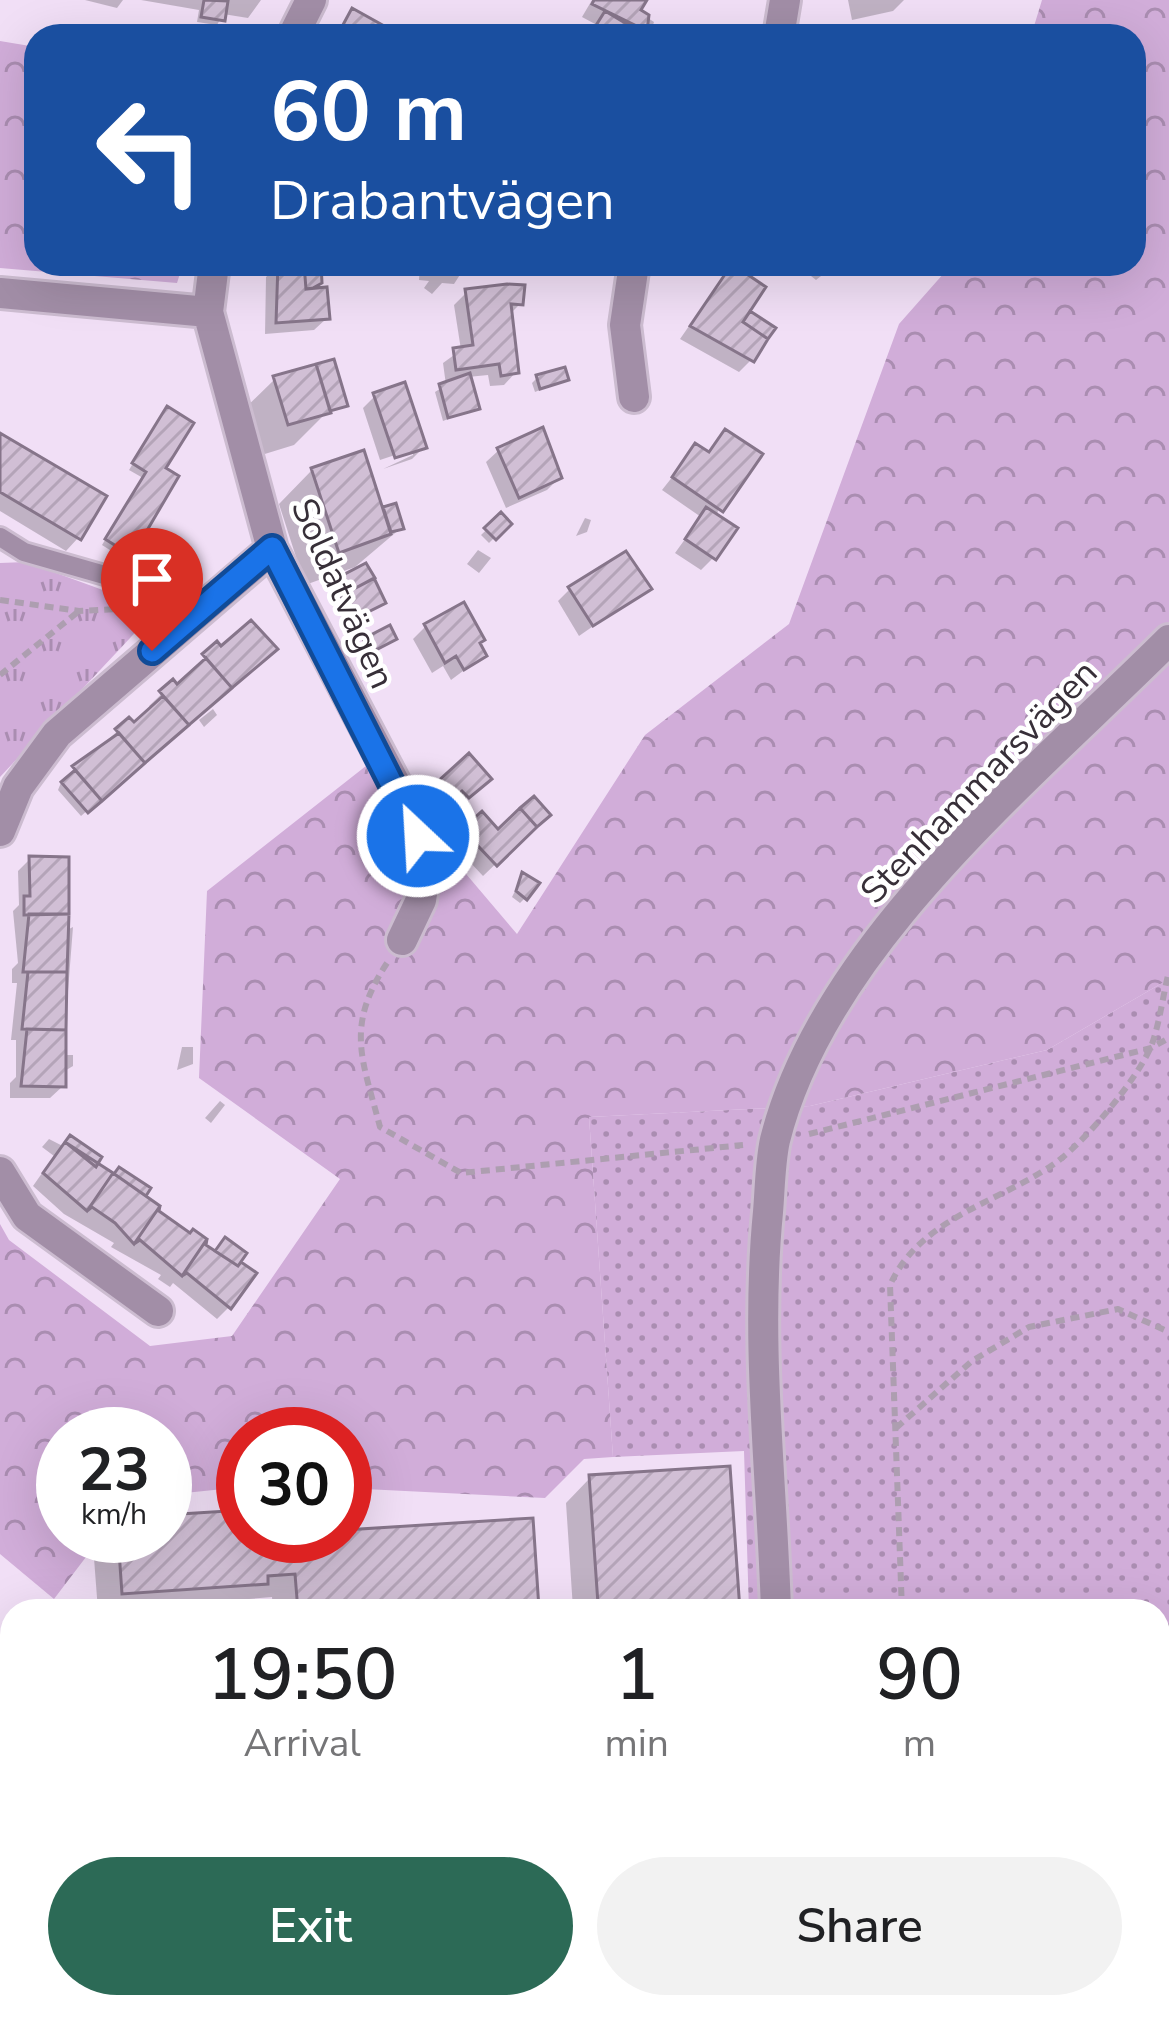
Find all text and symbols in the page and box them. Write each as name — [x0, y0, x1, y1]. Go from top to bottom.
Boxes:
text: 60 m — [270, 55, 467, 170]
icon: left — [72, 72, 228, 228]
text: Drabantvägen — [270, 164, 615, 238]
street label: Soldatvägen — [279, 491, 406, 697]
pin — [101, 528, 203, 651]
icon: arrive — [119, 546, 185, 612]
street label: Stenhammarsvägen — [850, 649, 1109, 915]
position arrow — [355, 773, 481, 899]
speed limit sign: 30 — [216, 1407, 372, 1563]
text: 23 — [78, 1429, 150, 1511]
text: km/h — [81, 1494, 147, 1535]
text: 19:50 — [207, 1626, 397, 1724]
text: 1 — [615, 1626, 658, 1724]
text: 90 — [876, 1626, 963, 1724]
text: Arrival — [244, 1717, 361, 1770]
text: min — [604, 1717, 669, 1770]
text: m — [903, 1717, 936, 1770]
button: Exit — [48, 1857, 573, 1995]
button: Share — [597, 1857, 1122, 1995]

